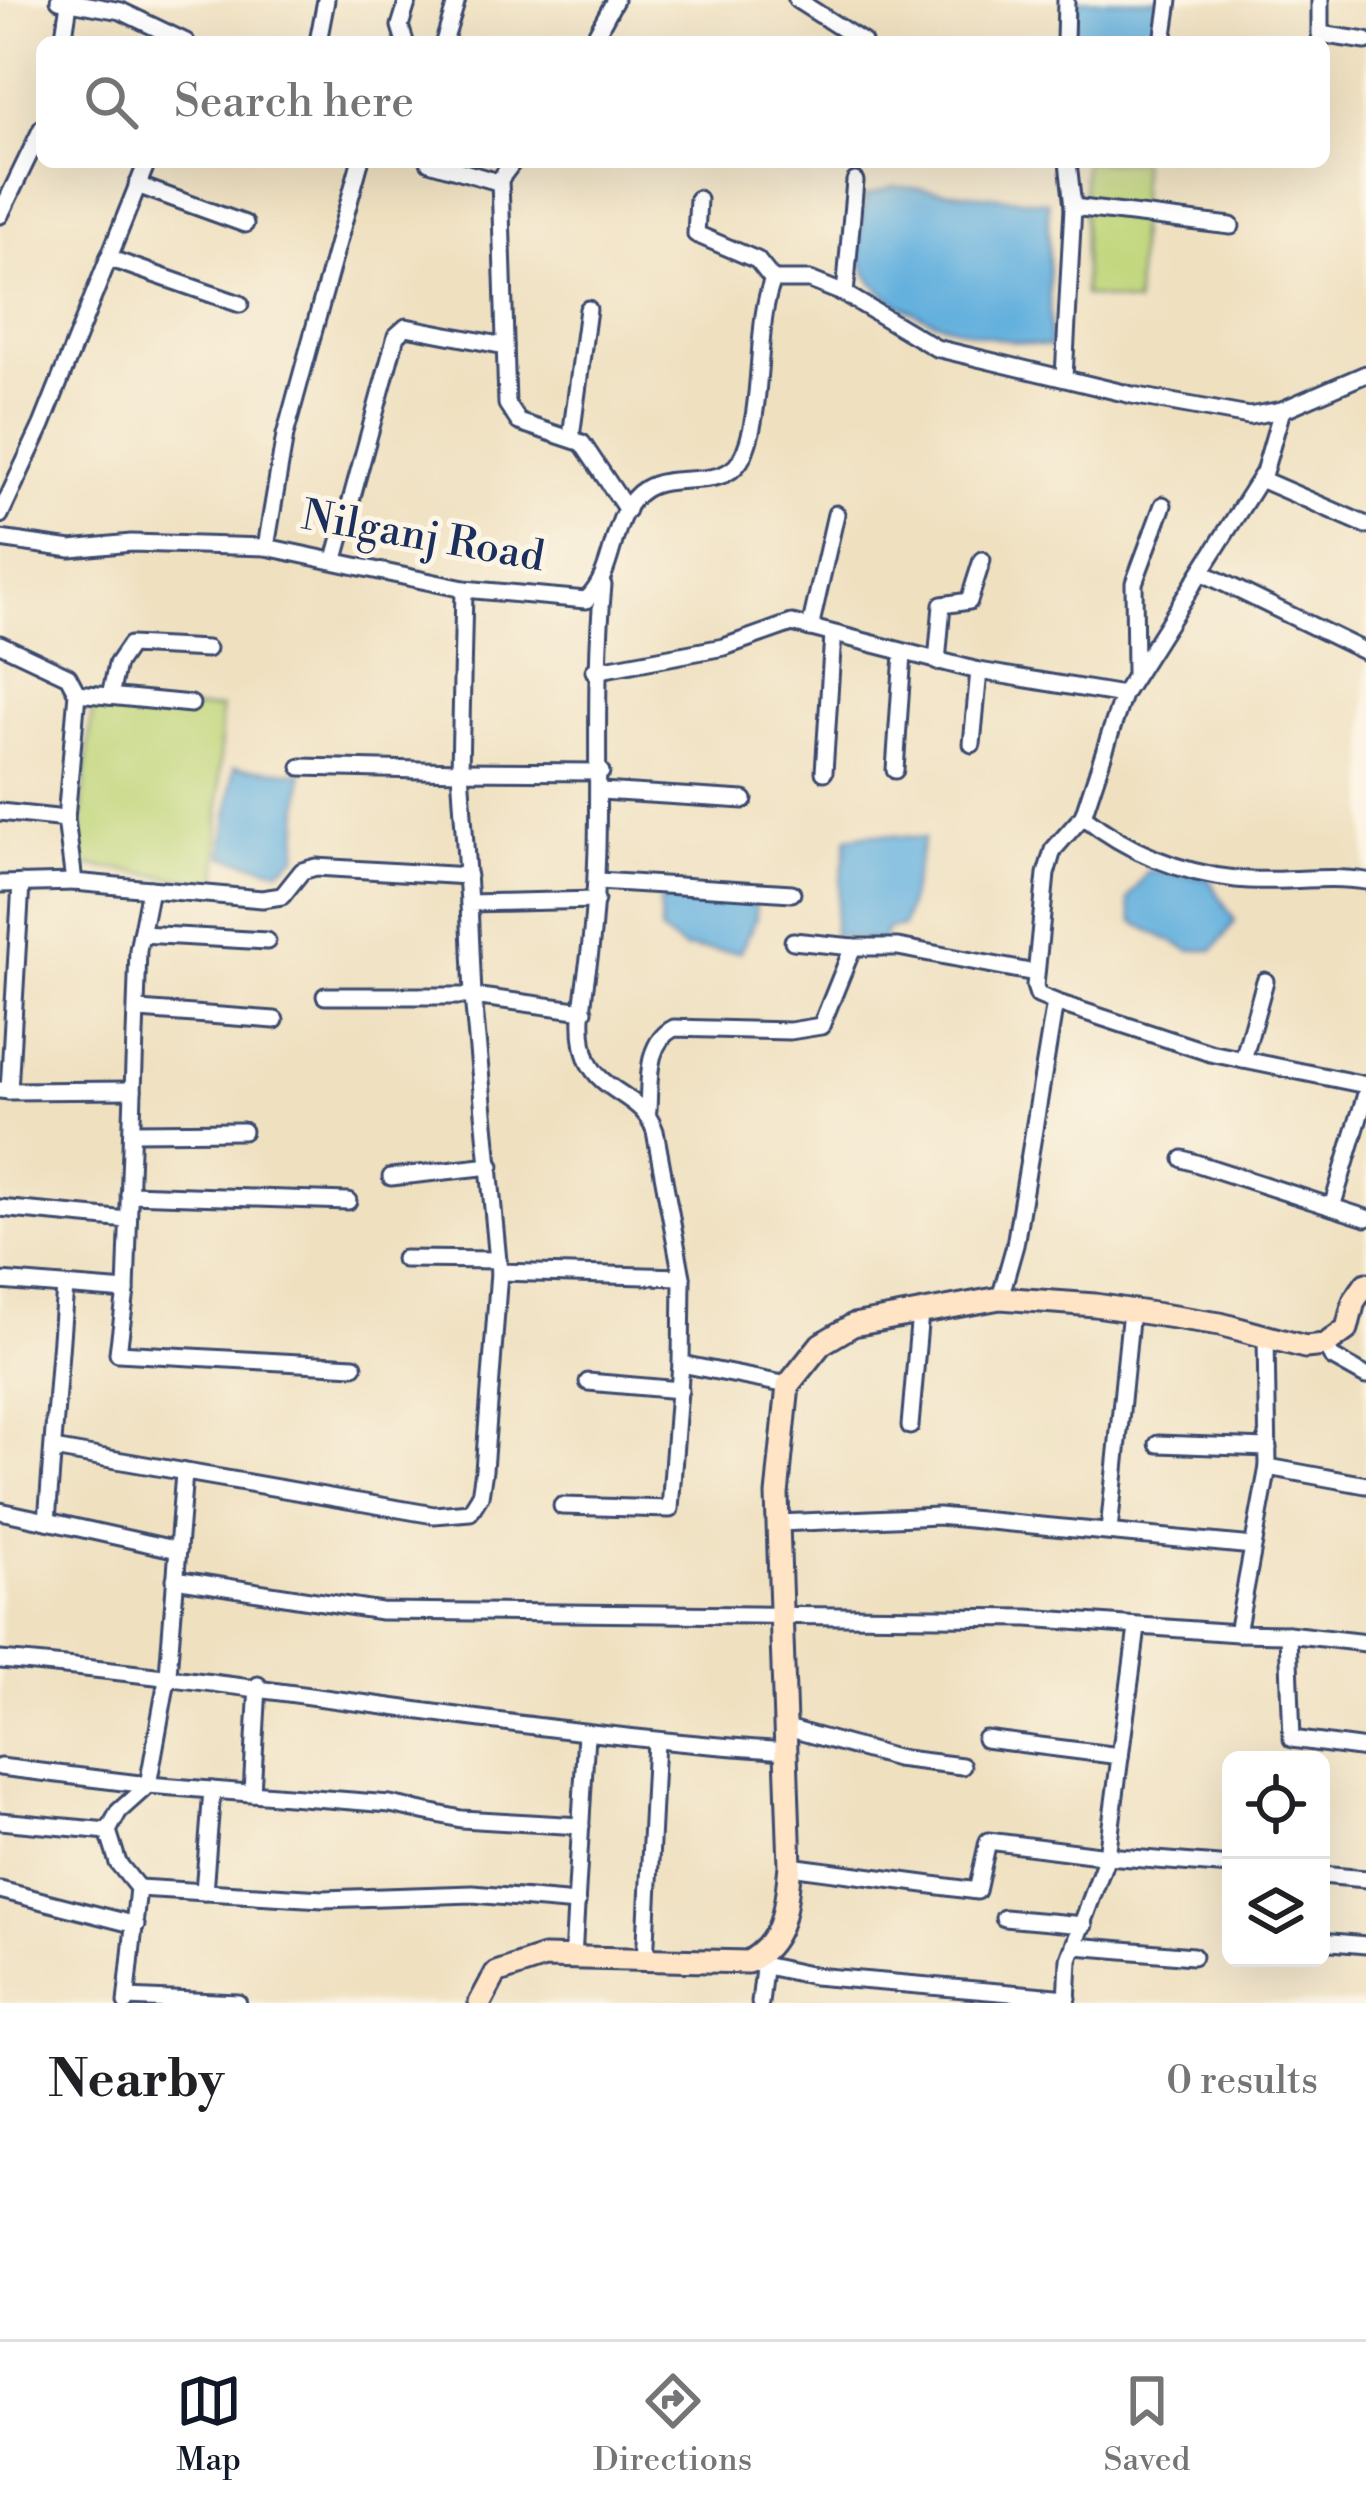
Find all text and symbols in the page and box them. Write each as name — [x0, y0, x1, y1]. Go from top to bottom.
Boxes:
search box — [36, 36, 1330, 168]
icon: search — [78, 69, 144, 135]
text: Search here — [174, 74, 414, 131]
street label: Nilganj Road — [297, 490, 549, 585]
map controls — [1222, 1751, 1330, 1967]
button: locate — [1222, 1751, 1330, 1859]
button: layers — [1222, 1859, 1330, 1967]
text: Nearby — [48, 2049, 224, 2113]
text: 0 results — [1166, 2057, 1318, 2106]
tab: Map — [176, 2368, 242, 2481]
tab: Directions — [593, 2368, 752, 2481]
tab: Saved — [1104, 2368, 1190, 2481]

